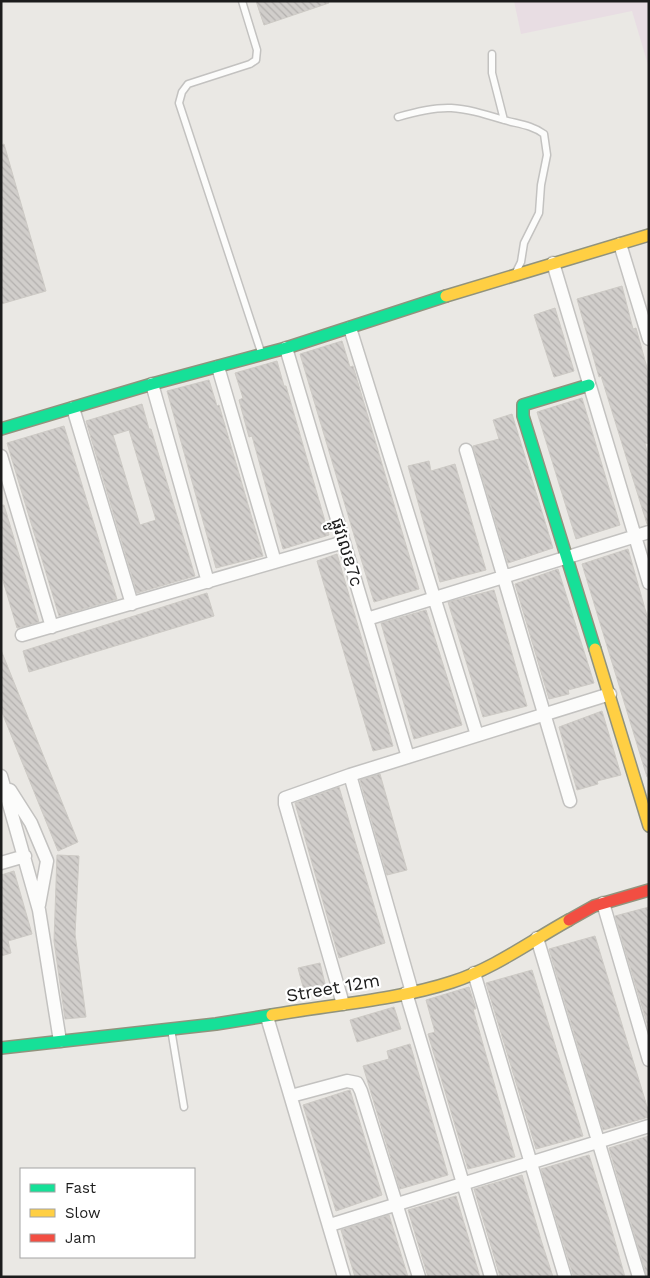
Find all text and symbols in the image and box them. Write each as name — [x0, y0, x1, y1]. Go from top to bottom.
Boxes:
street label: ផ្លូវលេខ7c — [321, 515, 368, 591]
street label: Street 12m — [284, 969, 381, 1006]
legend — [20, 1168, 195, 1258]
text: Fast — [65, 1179, 97, 1197]
text: Slow — [65, 1204, 101, 1222]
text: Jam — [65, 1229, 96, 1247]

